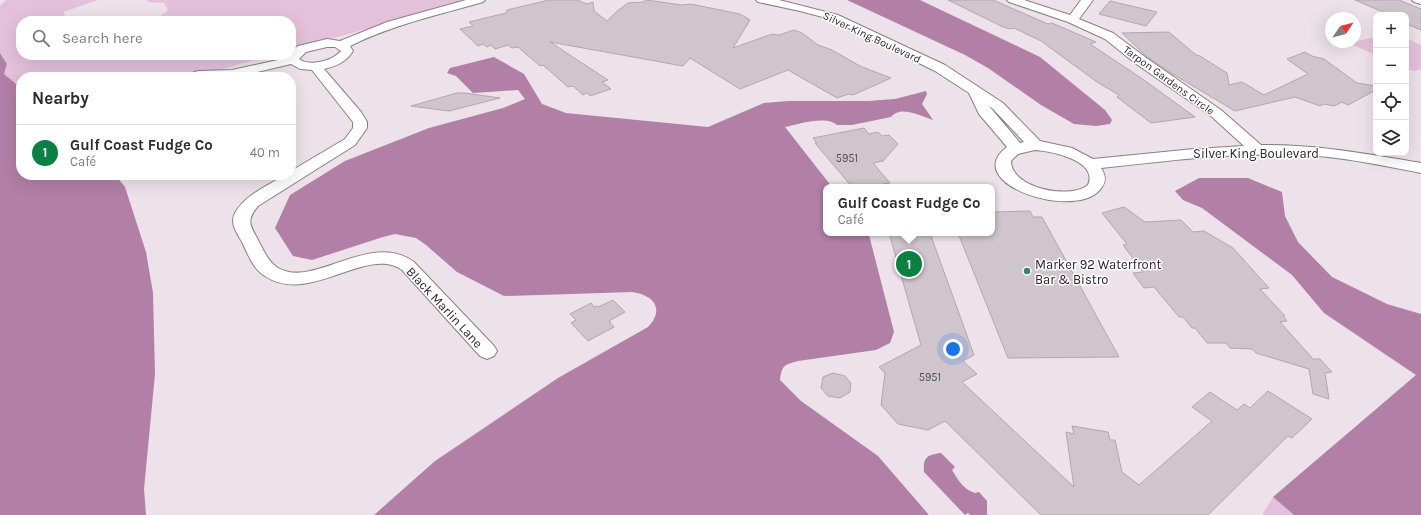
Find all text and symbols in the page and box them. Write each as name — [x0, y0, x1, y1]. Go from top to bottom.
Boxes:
street label: Silver King Boulevard — [821, 9, 923, 66]
north arrow — [1325, 12, 1361, 48]
map controls — [1373, 12, 1409, 156]
button: + — [1373, 12, 1409, 48]
search box — [16, 16, 296, 60]
icon: search — [30, 27, 52, 49]
text: Search here — [62, 29, 143, 47]
street label: Tarpon Gardens Circle — [1121, 43, 1217, 118]
button: − — [1373, 48, 1409, 84]
button: locate — [1373, 84, 1409, 120]
text: Nearby — [32, 88, 89, 108]
button: layers — [1373, 120, 1409, 156]
text: Gulf Coast Fudge Co — [70, 136, 213, 154]
text: 1 — [43, 145, 47, 160]
text: 40 m — [250, 145, 280, 160]
street label: Silver King Boulevard — [1193, 146, 1319, 161]
house number: 5951 — [836, 152, 858, 165]
text: Café — [70, 154, 96, 169]
popup — [823, 184, 995, 236]
text: Gulf Coast Fudge Co — [838, 194, 980, 212]
text: Café — [838, 212, 864, 227]
pin: 1 — [896, 249, 922, 279]
place label: Marker 92 Waterfront Bar & Bistro — [1035, 257, 1162, 287]
street label: Black Marlin Lane — [403, 264, 486, 351]
marker: Marker 92 Waterfront Bar & Bistro — [1022, 266, 1032, 276]
your location — [943, 339, 963, 359]
house number: 5951 — [919, 371, 941, 384]

